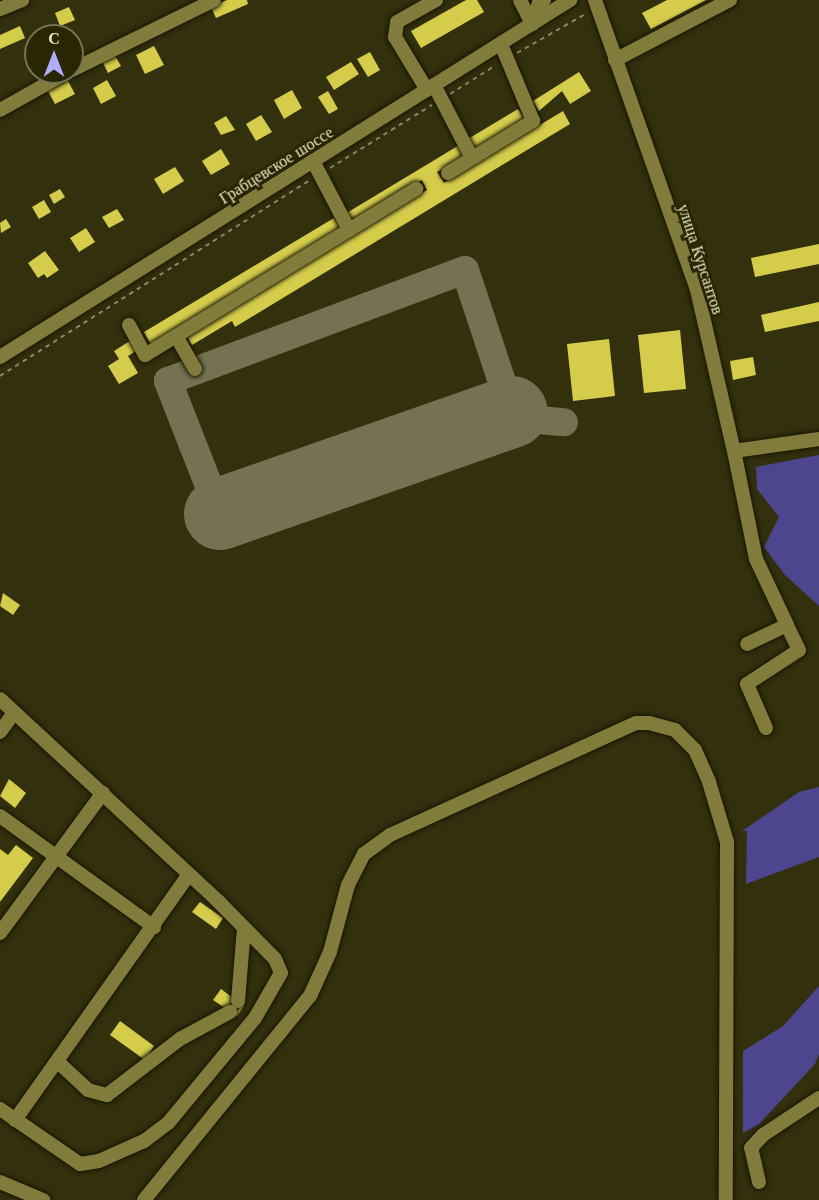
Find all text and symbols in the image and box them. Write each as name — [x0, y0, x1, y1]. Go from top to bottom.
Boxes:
north arrow — [24, 24, 84, 84]
text: С — [48, 28, 60, 48]
street label: Грабцевское шоссе — [215, 122, 337, 208]
street label: улица Курсантов — [674, 201, 728, 317]

